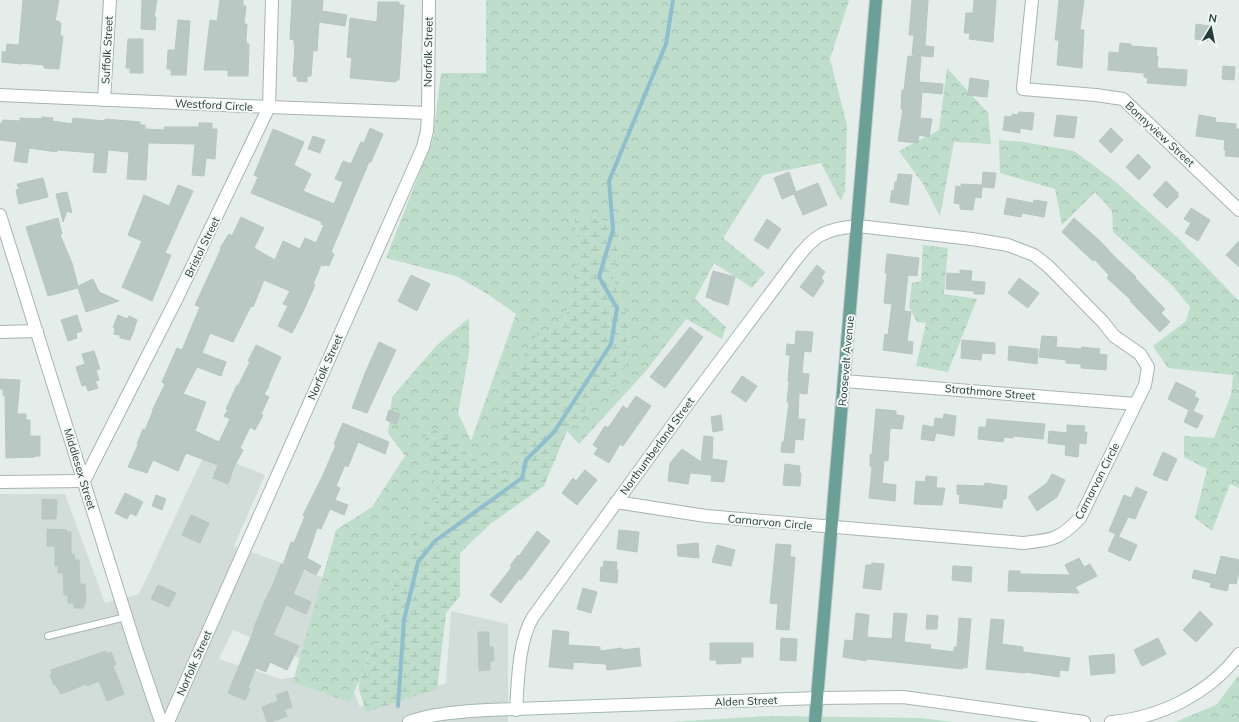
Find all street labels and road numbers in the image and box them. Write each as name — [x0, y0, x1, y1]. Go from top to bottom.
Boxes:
street label: Suffolk Street — [98, 15, 116, 84]
street label: Norfolk Street — [420, 17, 436, 87]
street label: Westford Circle — [175, 96, 253, 114]
street label: Bonnyview Street — [1122, 98, 1198, 170]
street label: Bristol Street — [181, 214, 223, 279]
street label: Roosevelt Avenue — [835, 315, 857, 407]
street label: Norfolk Street — [304, 332, 346, 402]
street label: Strathmore Street — [944, 381, 1036, 403]
street label: Northumberland Street — [617, 394, 697, 498]
street label: Middlesex Street — [61, 427, 99, 512]
street label: Carnarvon Circle — [1072, 440, 1122, 522]
street label: Carnarvon Circle — [727, 511, 813, 533]
street label: Norfolk Street — [173, 628, 215, 698]
street label: Alden Street — [714, 693, 778, 709]

